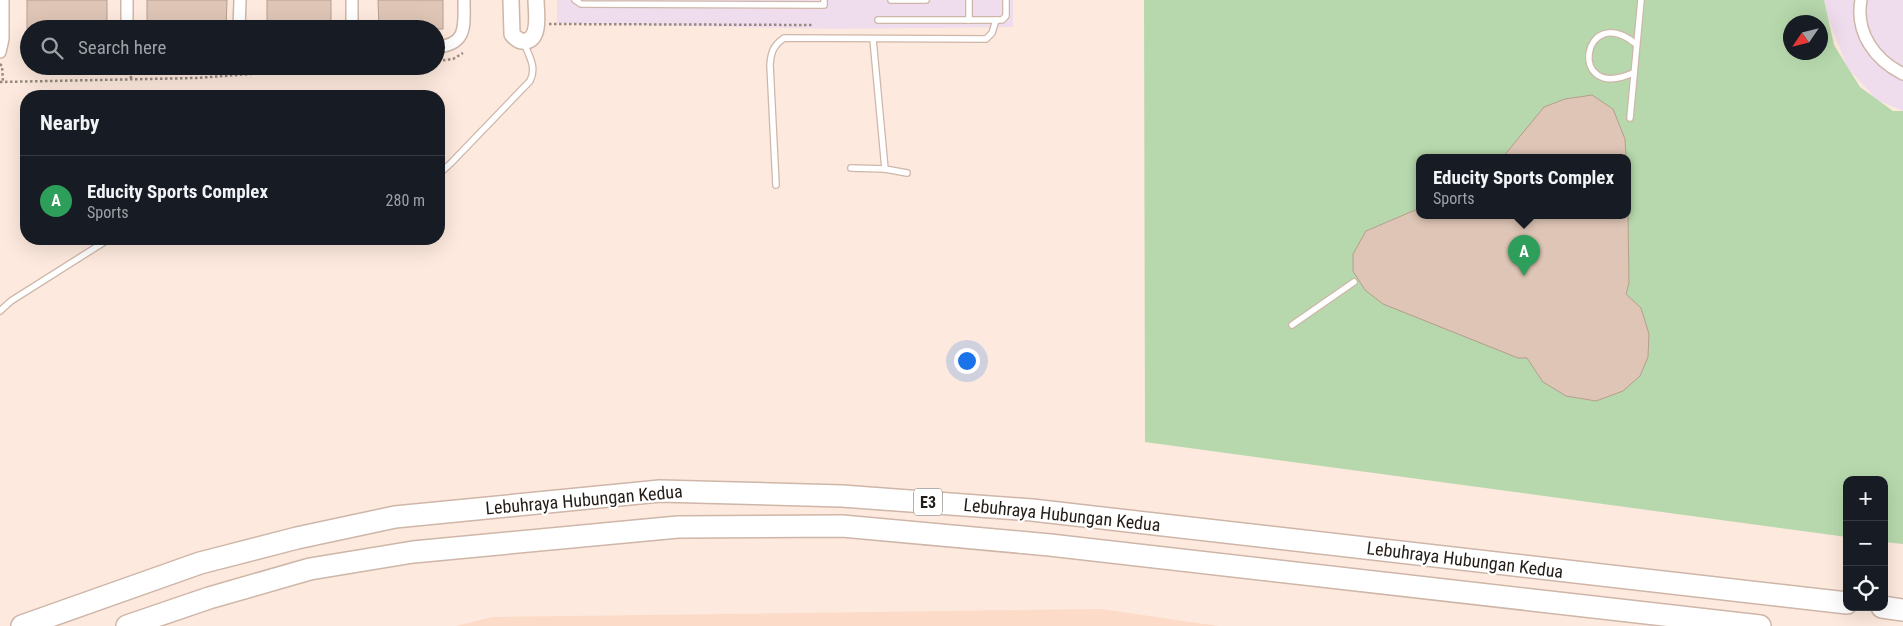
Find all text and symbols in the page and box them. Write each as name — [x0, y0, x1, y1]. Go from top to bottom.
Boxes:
north arrow — [1783, 15, 1828, 60]
search box — [20, 20, 445, 75]
icon: search — [38, 34, 66, 62]
text: Search here — [78, 36, 166, 59]
text: Nearby — [40, 111, 99, 135]
popup — [1416, 154, 1631, 219]
text: Educity Sports Complex — [1433, 166, 1614, 189]
text: Educity Sports Complex — [87, 180, 268, 203]
text: Sports — [1433, 189, 1474, 208]
text: A — [51, 191, 61, 210]
text: 280 m — [386, 191, 425, 210]
text: Sports — [87, 203, 129, 222]
pin: A — [1508, 235, 1540, 276]
your location — [954, 348, 980, 374]
map controls — [1843, 476, 1888, 611]
button: + — [1843, 476, 1888, 521]
street label: Lebuhraya Hubungan Kedua — [485, 480, 683, 519]
road number: E3 — [914, 488, 942, 516]
street label: Lebuhraya Hubungan Kedua — [963, 494, 1162, 535]
button: − — [1843, 521, 1888, 566]
street label: Lebuhraya Hubungan Kedua — [1366, 537, 1565, 582]
button: locate — [1843, 566, 1888, 611]

